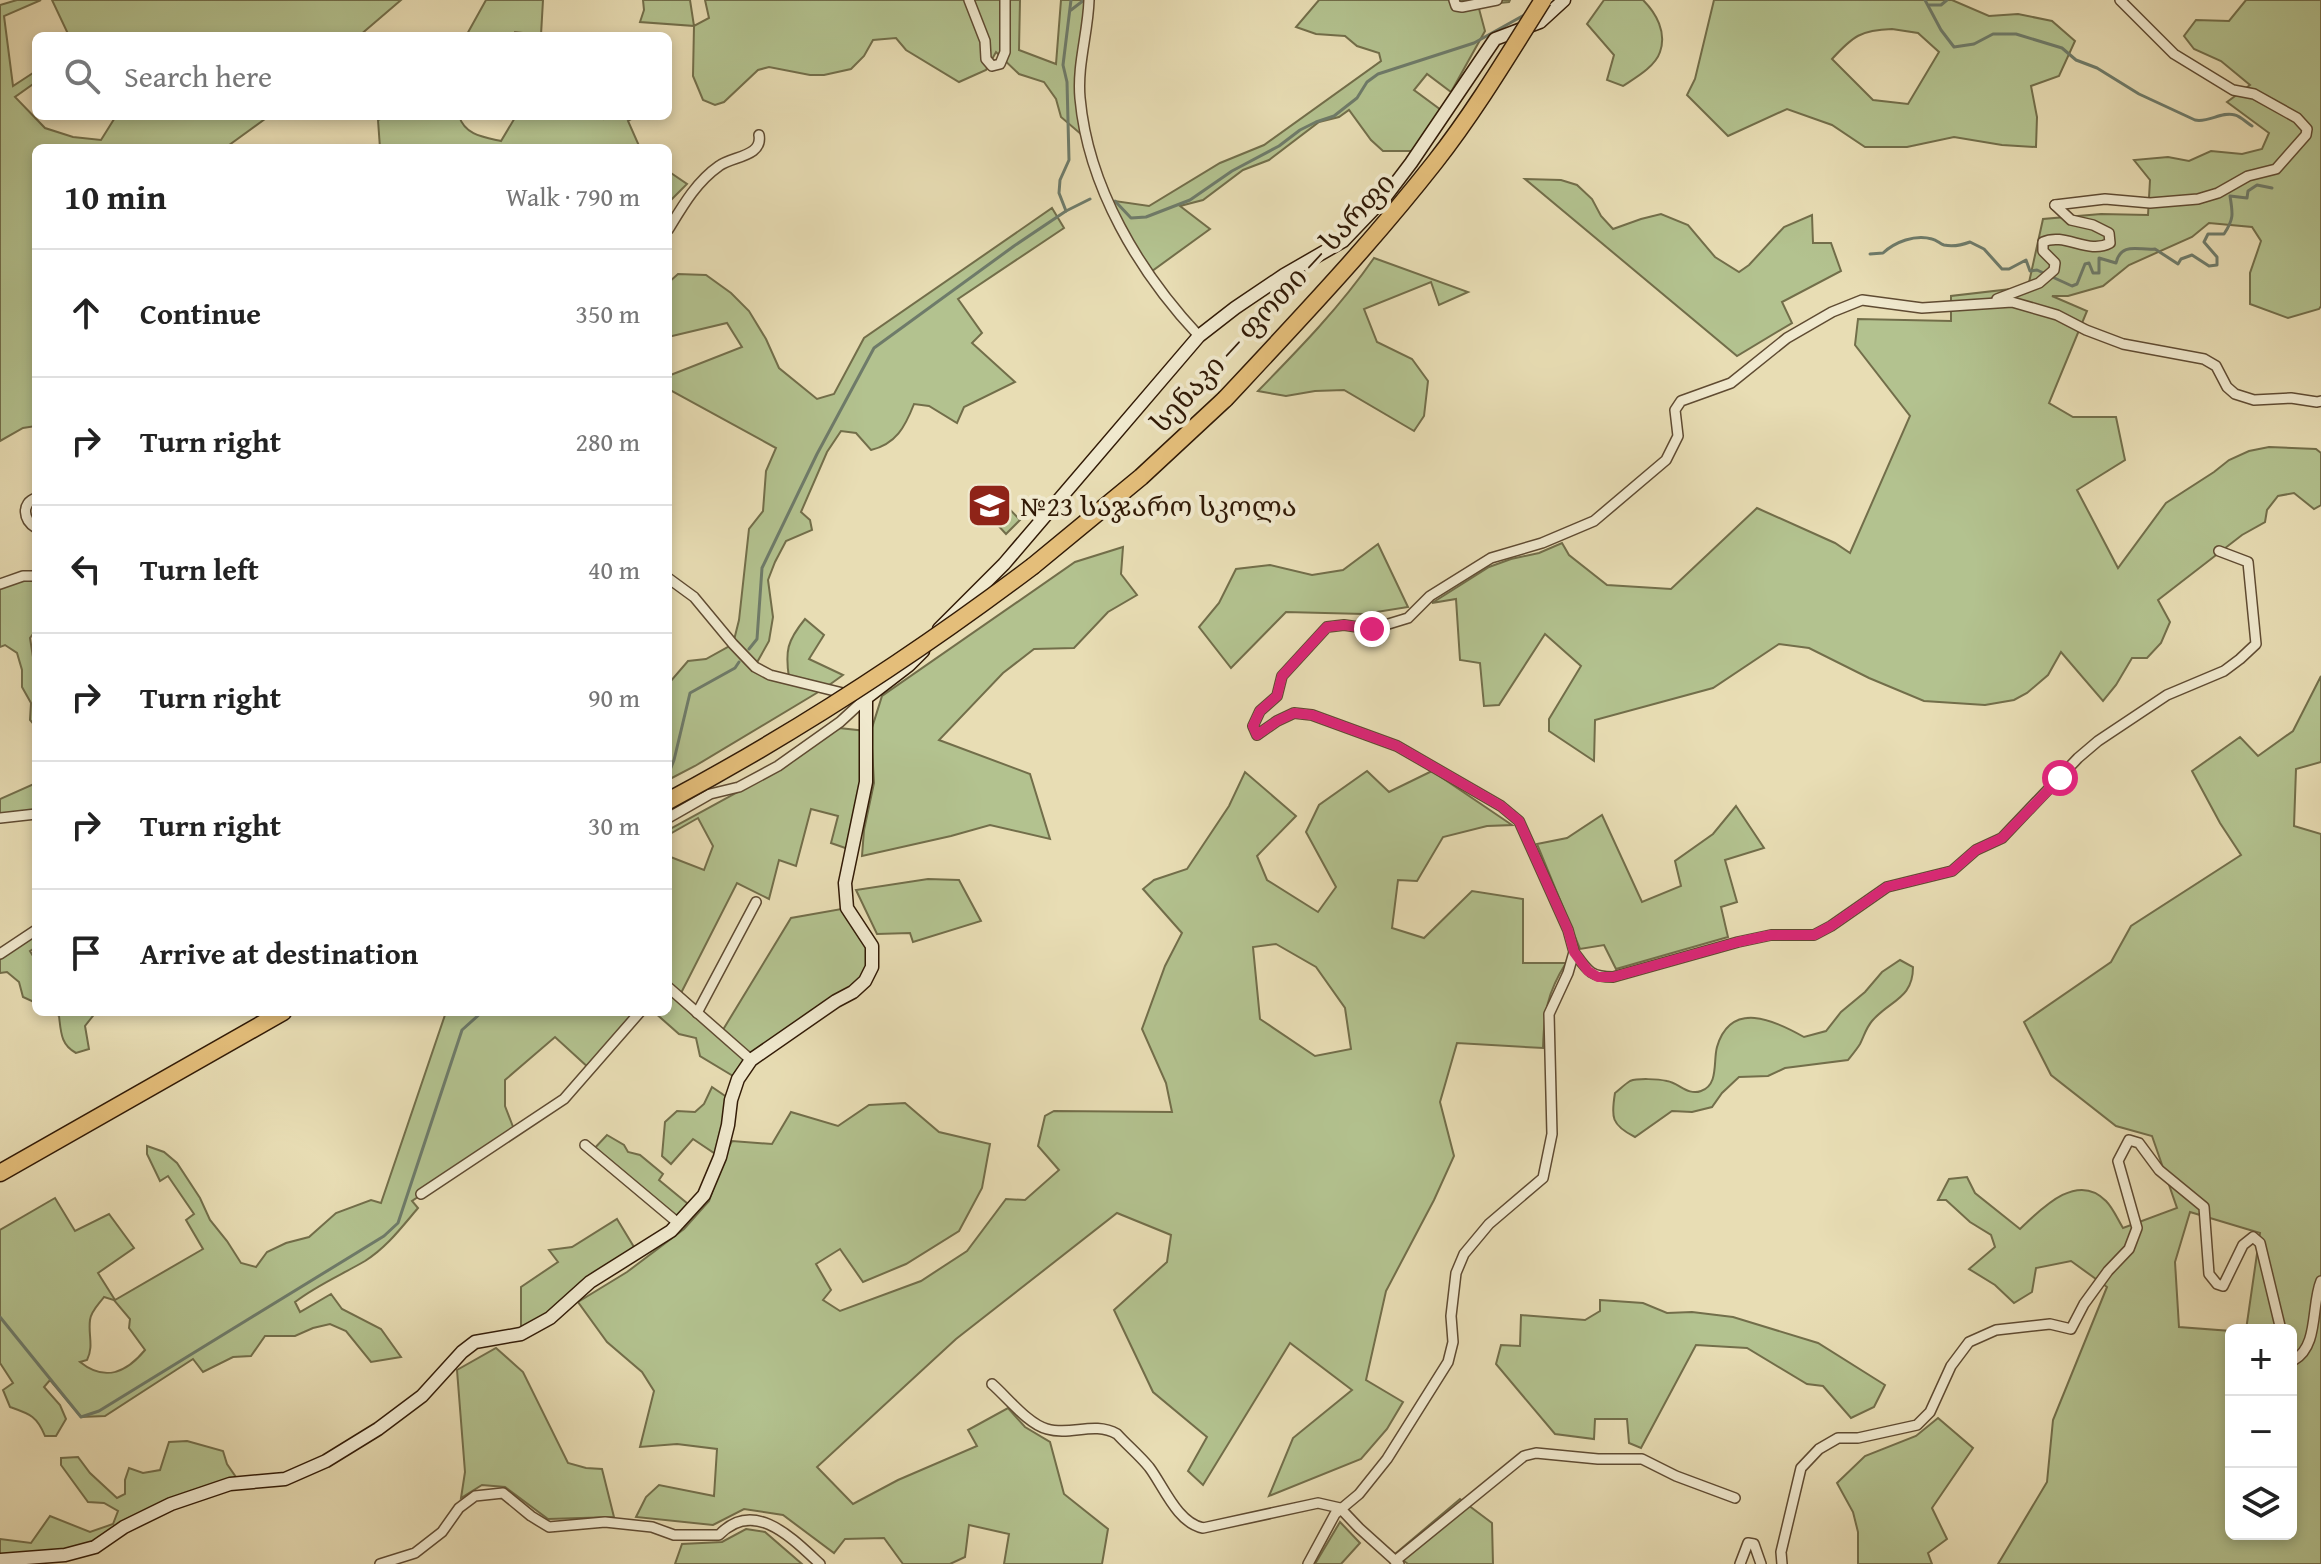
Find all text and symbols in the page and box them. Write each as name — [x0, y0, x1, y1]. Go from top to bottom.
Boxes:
search box — [32, 32, 672, 120]
icon: search — [60, 54, 104, 98]
text: Search here — [124, 54, 272, 98]
street label: სენაკი — ფოთი — სარფი — [1140, 163, 1404, 441]
text: 10 min — [64, 172, 166, 221]
text: Walk · 790 m — [506, 177, 640, 216]
icon: ahead — [64, 291, 108, 335]
text: Continue — [140, 291, 261, 335]
text: 350 m — [575, 294, 640, 333]
icon: right — [64, 419, 108, 463]
text: Turn right — [140, 419, 281, 463]
text: 280 m — [575, 422, 640, 461]
school or university icon: №23 საჯარო სკოლა — [965, 481, 1013, 529]
place label: №23 საჯარო სკოლა — [1020, 485, 1297, 526]
icon: left — [64, 547, 108, 591]
text: Turn left — [140, 547, 259, 591]
text: 40 m — [588, 550, 640, 589]
route end — [1354, 611, 1390, 647]
icon: right — [64, 675, 108, 719]
text: Turn right — [140, 675, 281, 719]
text: 90 m — [588, 678, 640, 717]
route start — [2042, 760, 2078, 796]
icon: right — [64, 803, 108, 847]
text: Turn right — [140, 803, 281, 847]
text: 30 m — [588, 806, 640, 845]
icon: arrive — [64, 931, 108, 975]
text: Arrive at destination — [140, 931, 418, 975]
map controls — [2225, 1324, 2297, 1540]
button: + — [2225, 1324, 2297, 1396]
button: − — [2225, 1396, 2297, 1468]
button: layers — [2225, 1468, 2297, 1540]

